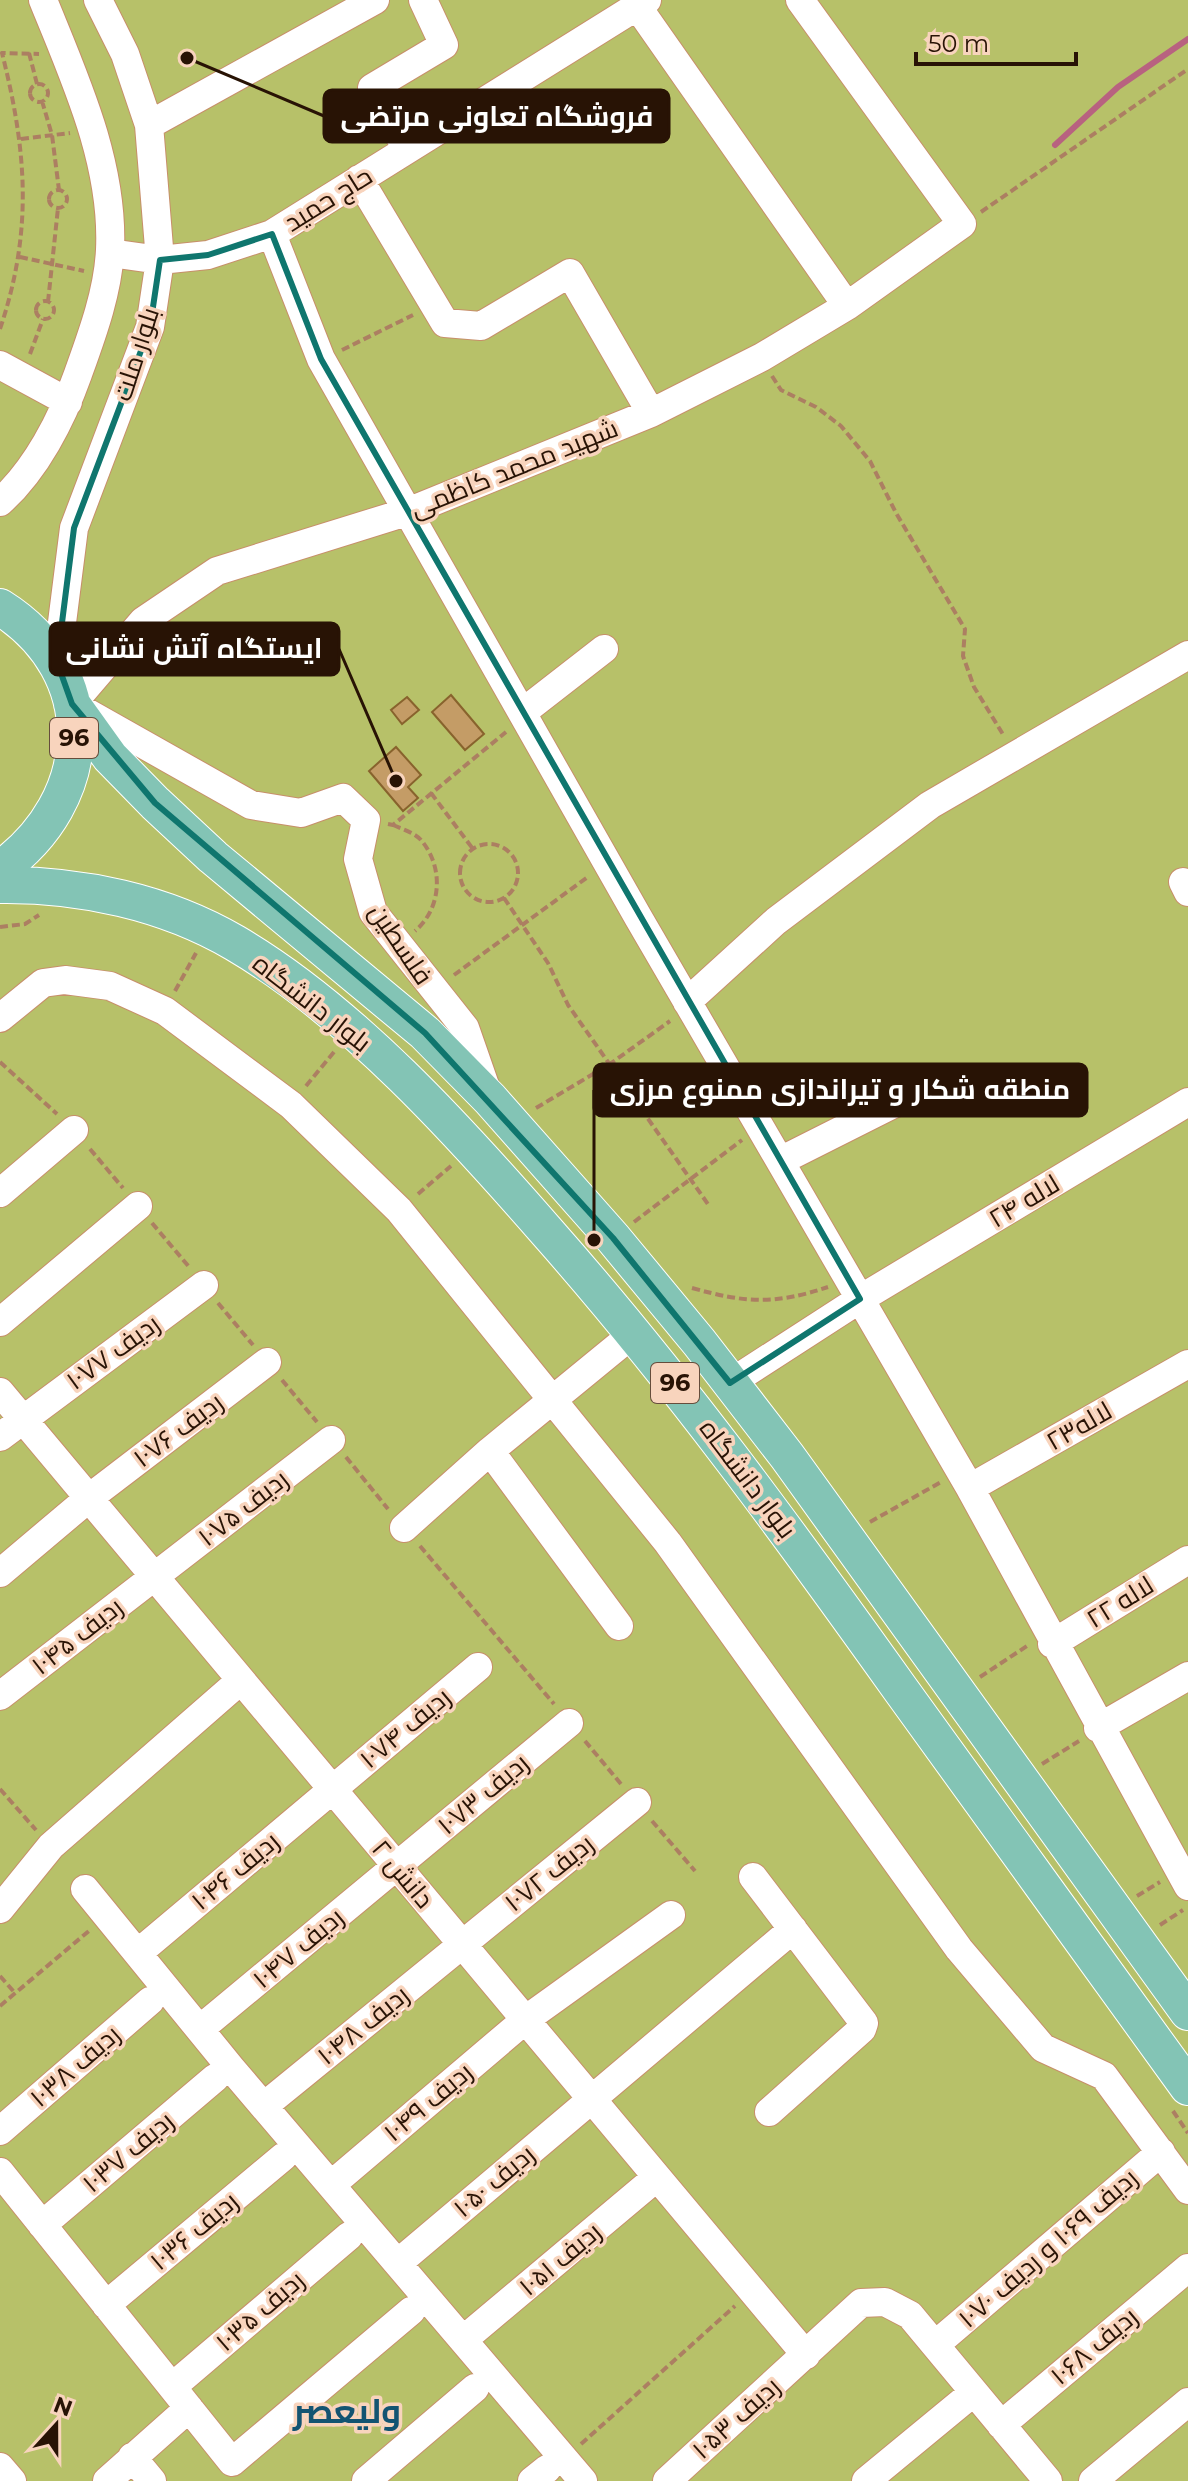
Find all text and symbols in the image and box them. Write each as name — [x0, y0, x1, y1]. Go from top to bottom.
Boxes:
scale bar — [916, 16, 1076, 66]
text: 50 m — [928, 29, 989, 58]
callout: فروشگاه تعاونی مرتضی — [324, 90, 669, 142]
text: فروشگاه تعاونی مرتضی — [341, 99, 653, 133]
street label: حاج حمید — [278, 160, 378, 239]
street label: بلوار ملت — [106, 303, 166, 405]
street label: شهید محمد کاظمی — [405, 412, 623, 524]
callout: ایستگاه آتش نشانی — [50, 623, 339, 675]
text: ایستگاه آتش نشانی — [66, 631, 322, 665]
road number: 96 — [50, 718, 98, 758]
street label: فلسطین — [362, 897, 440, 991]
street label: بلوار دانشگاه — [247, 947, 377, 1059]
callout: منطقه شکار و تیراندازی ممنوع مرزی — [594, 1064, 1087, 1116]
text: منطقه شکار و تیراندازی ممنوع مرزی — [610, 1072, 1070, 1108]
street label: لاله ۲۴ — [983, 1168, 1065, 1234]
street label: ردیف ۱۰۷۷ — [60, 1307, 166, 1397]
road number: 96 — [651, 1363, 699, 1403]
street label: ردیف ۱۰۷۶ — [127, 1386, 229, 1474]
street label: لاله۲۳ — [1041, 1395, 1117, 1457]
street label: بلوار دانشگاه — [693, 1413, 803, 1545]
street label: ردیف ۱۰۷۵ — [192, 1463, 294, 1553]
street label: لاله ۲۲ — [1081, 1569, 1159, 1635]
street label: ردیف ۱۰۴۵ — [25, 1591, 129, 1681]
street label: ردیف ۱۰۷۴ — [353, 1681, 457, 1775]
street label: ردیف ۱۰۷۳ — [431, 1747, 535, 1841]
street label: ردیف ۱۰۴۶ — [185, 1825, 285, 1917]
street label: ردیف ۱۰۷۲ — [498, 1828, 600, 1918]
street label: دانش ۲ — [365, 1833, 441, 1915]
street label: ردیف ۱۰۴۷ — [246, 1901, 350, 1995]
street label: ردیف ۱۰۴۸ — [311, 1978, 415, 2072]
street label: ردیف ۱۰۳۸ — [23, 2018, 127, 2114]
street label: ردیف ۱۰۴۹ — [377, 2056, 479, 2148]
street label: ردیف ۱۰۳۷ — [76, 2105, 180, 2199]
street label: ردیف ۱۰۵۰ — [447, 2138, 541, 2224]
street label: ردیف ۱۰۶۹ و ردیف ۱۰۷۰ — [952, 2162, 1144, 2334]
street label: ردیف ۱۰۳۶ — [143, 2185, 245, 2277]
street label: ردیف ۱۰۵۱ — [512, 2215, 608, 2303]
street label: ردیف ۱۰۳۵ — [209, 2264, 311, 2358]
street label: ردیف ۱۰۶۸ — [1044, 2300, 1144, 2392]
street label: ردیف ۱۰۵۳ — [686, 2370, 786, 2466]
north arrow — [16, 2385, 96, 2465]
district label: ولیعصر — [292, 2390, 401, 2432]
text: N — [50, 2391, 76, 2423]

